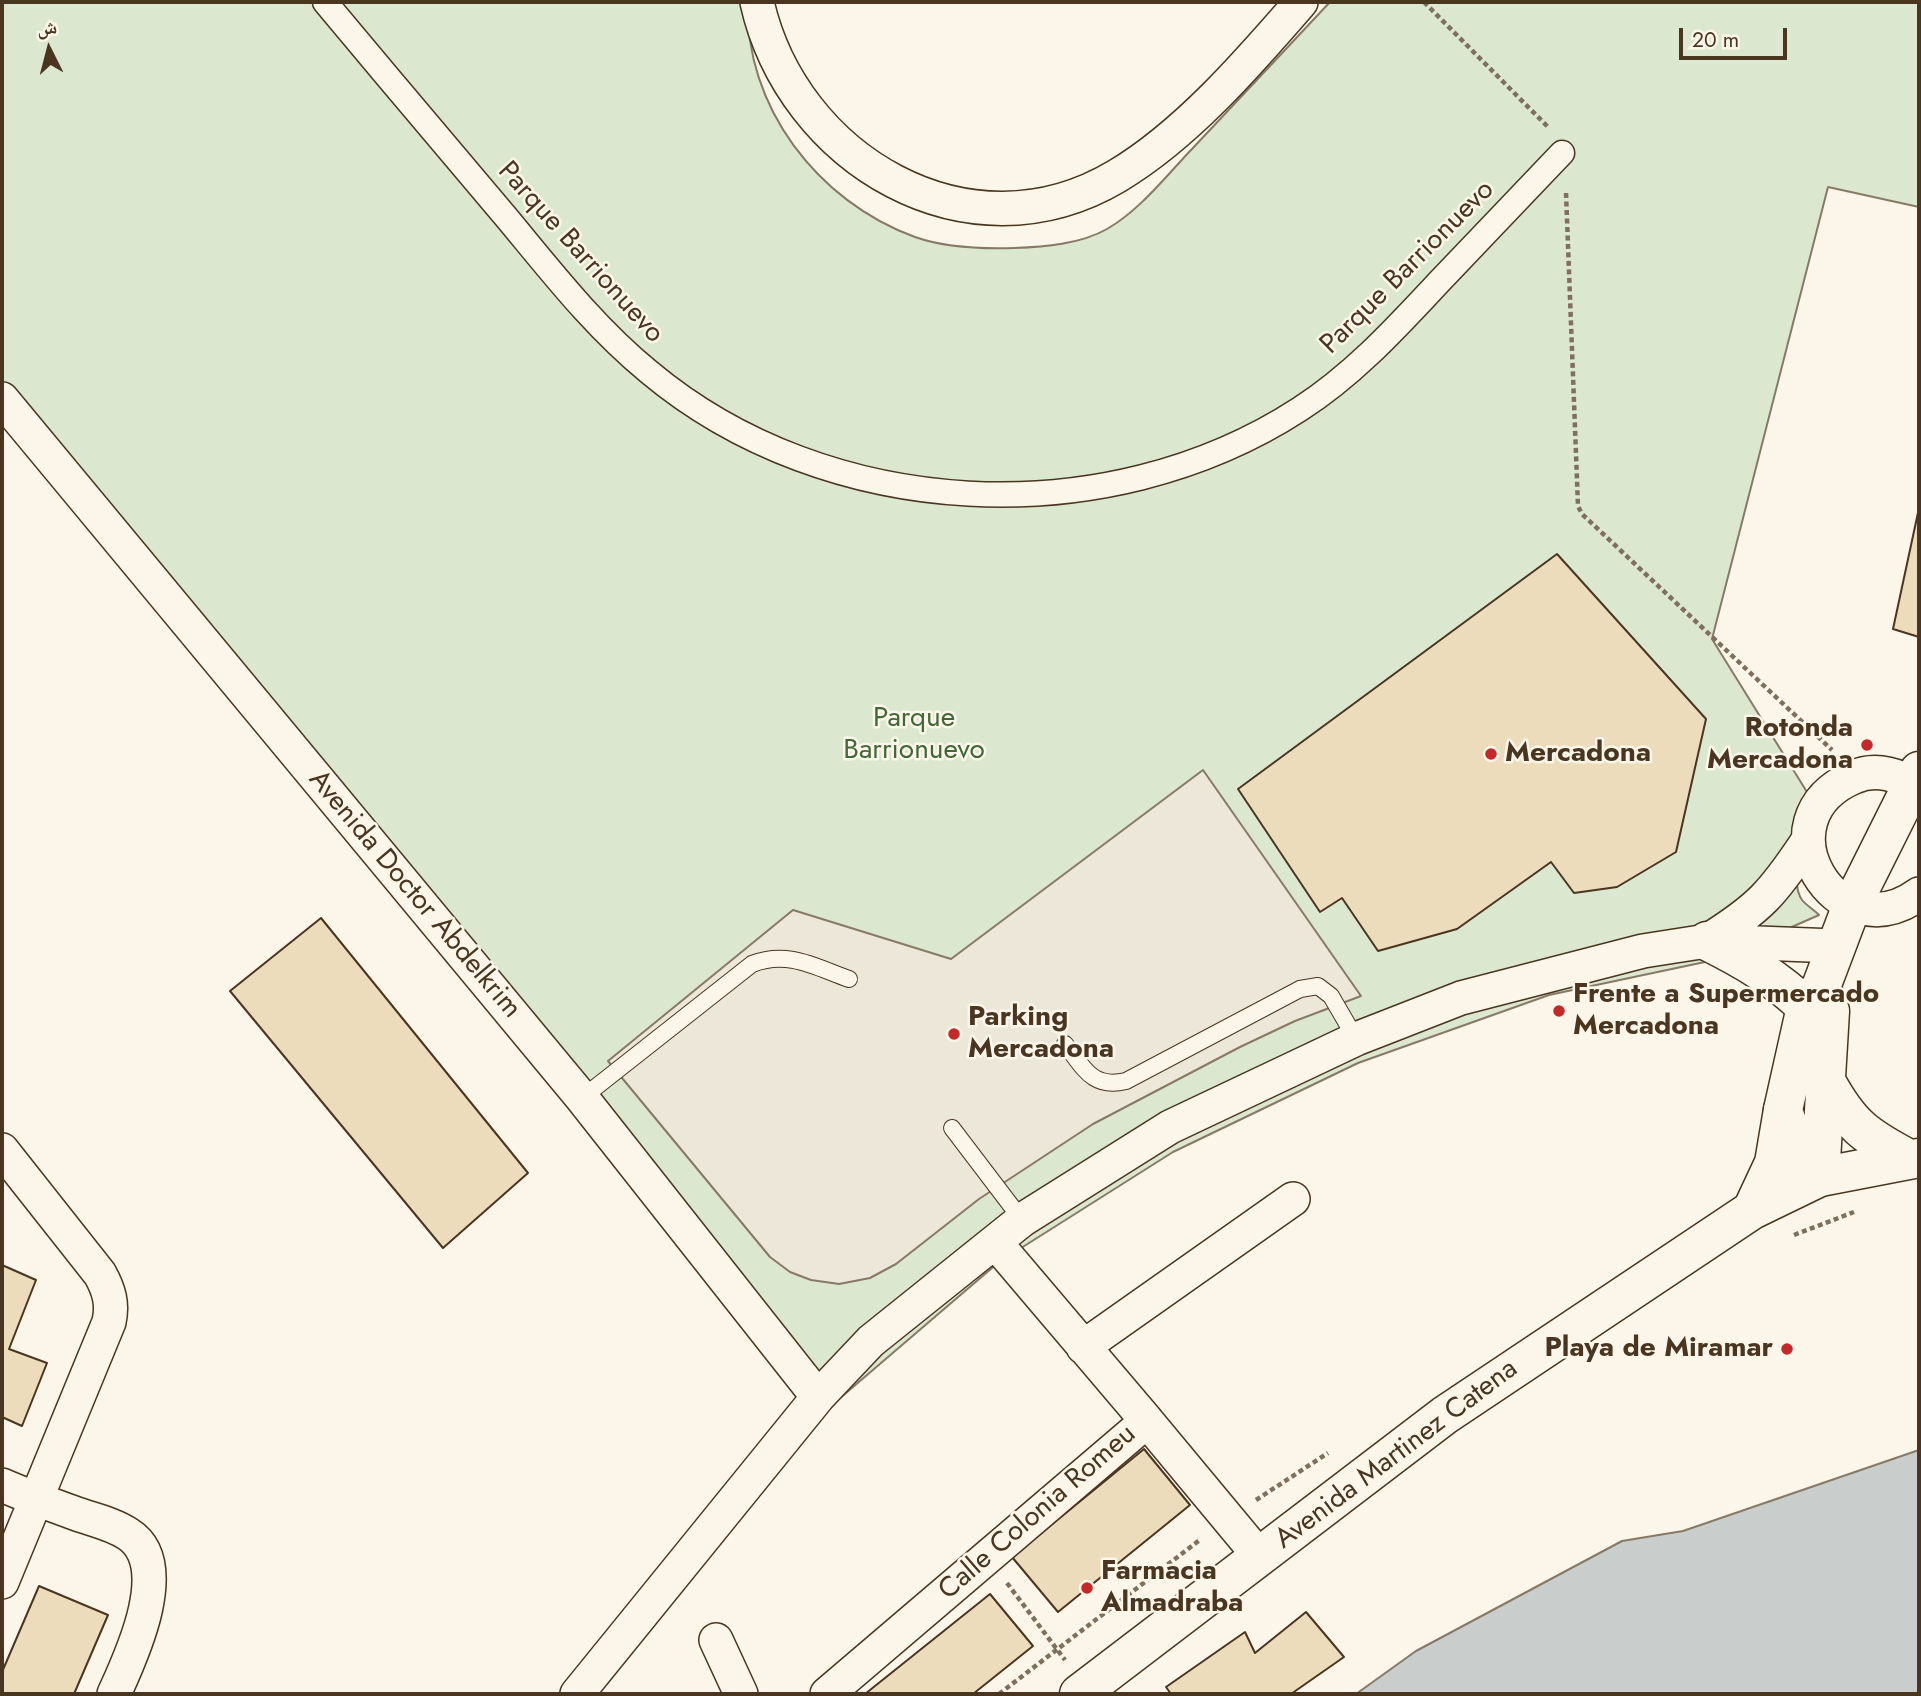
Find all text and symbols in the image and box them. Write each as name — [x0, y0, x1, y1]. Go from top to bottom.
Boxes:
text: ش — [35, 13, 58, 42]
north arrow — [14, 14, 84, 84]
scale bar — [1683, 14, 1792, 58]
text: 20 m — [1692, 25, 1739, 55]
street label: Parque Barrionuevo — [490, 156, 670, 350]
street label: Parque Barrionuevo — [1314, 174, 1502, 362]
park label: Parque Barrionuevo — [843, 702, 985, 768]
place label: Rotonda Mercadona — [1707, 712, 1853, 778]
place label: Mercadona — [1505, 737, 1651, 771]
marker: Rotonda Mercadona — [1859, 737, 1875, 753]
marker: Mercadona — [1483, 746, 1499, 762]
street label: Avenida Doctor Abdelkrim — [300, 764, 528, 1026]
place label: Frente a Supermercado Mercadona — [1573, 978, 1879, 1044]
place label: Parking Mercadona — [968, 1001, 1114, 1067]
marker: Frente a Supermercado Mercadona — [1551, 1003, 1567, 1019]
marker: Parking Mercadona — [946, 1026, 962, 1042]
place label: Playa de Miramar — [1544, 1332, 1773, 1366]
marker: Playa de Miramar — [1779, 1341, 1795, 1357]
street label: Avenida Martinez Catena — [1269, 1353, 1525, 1557]
street label: Calle Colonia Romeu — [933, 1418, 1143, 1608]
place label: Farmacia Almadraba — [1101, 1555, 1243, 1621]
marker: Farmacia Almadraba — [1079, 1580, 1095, 1596]

